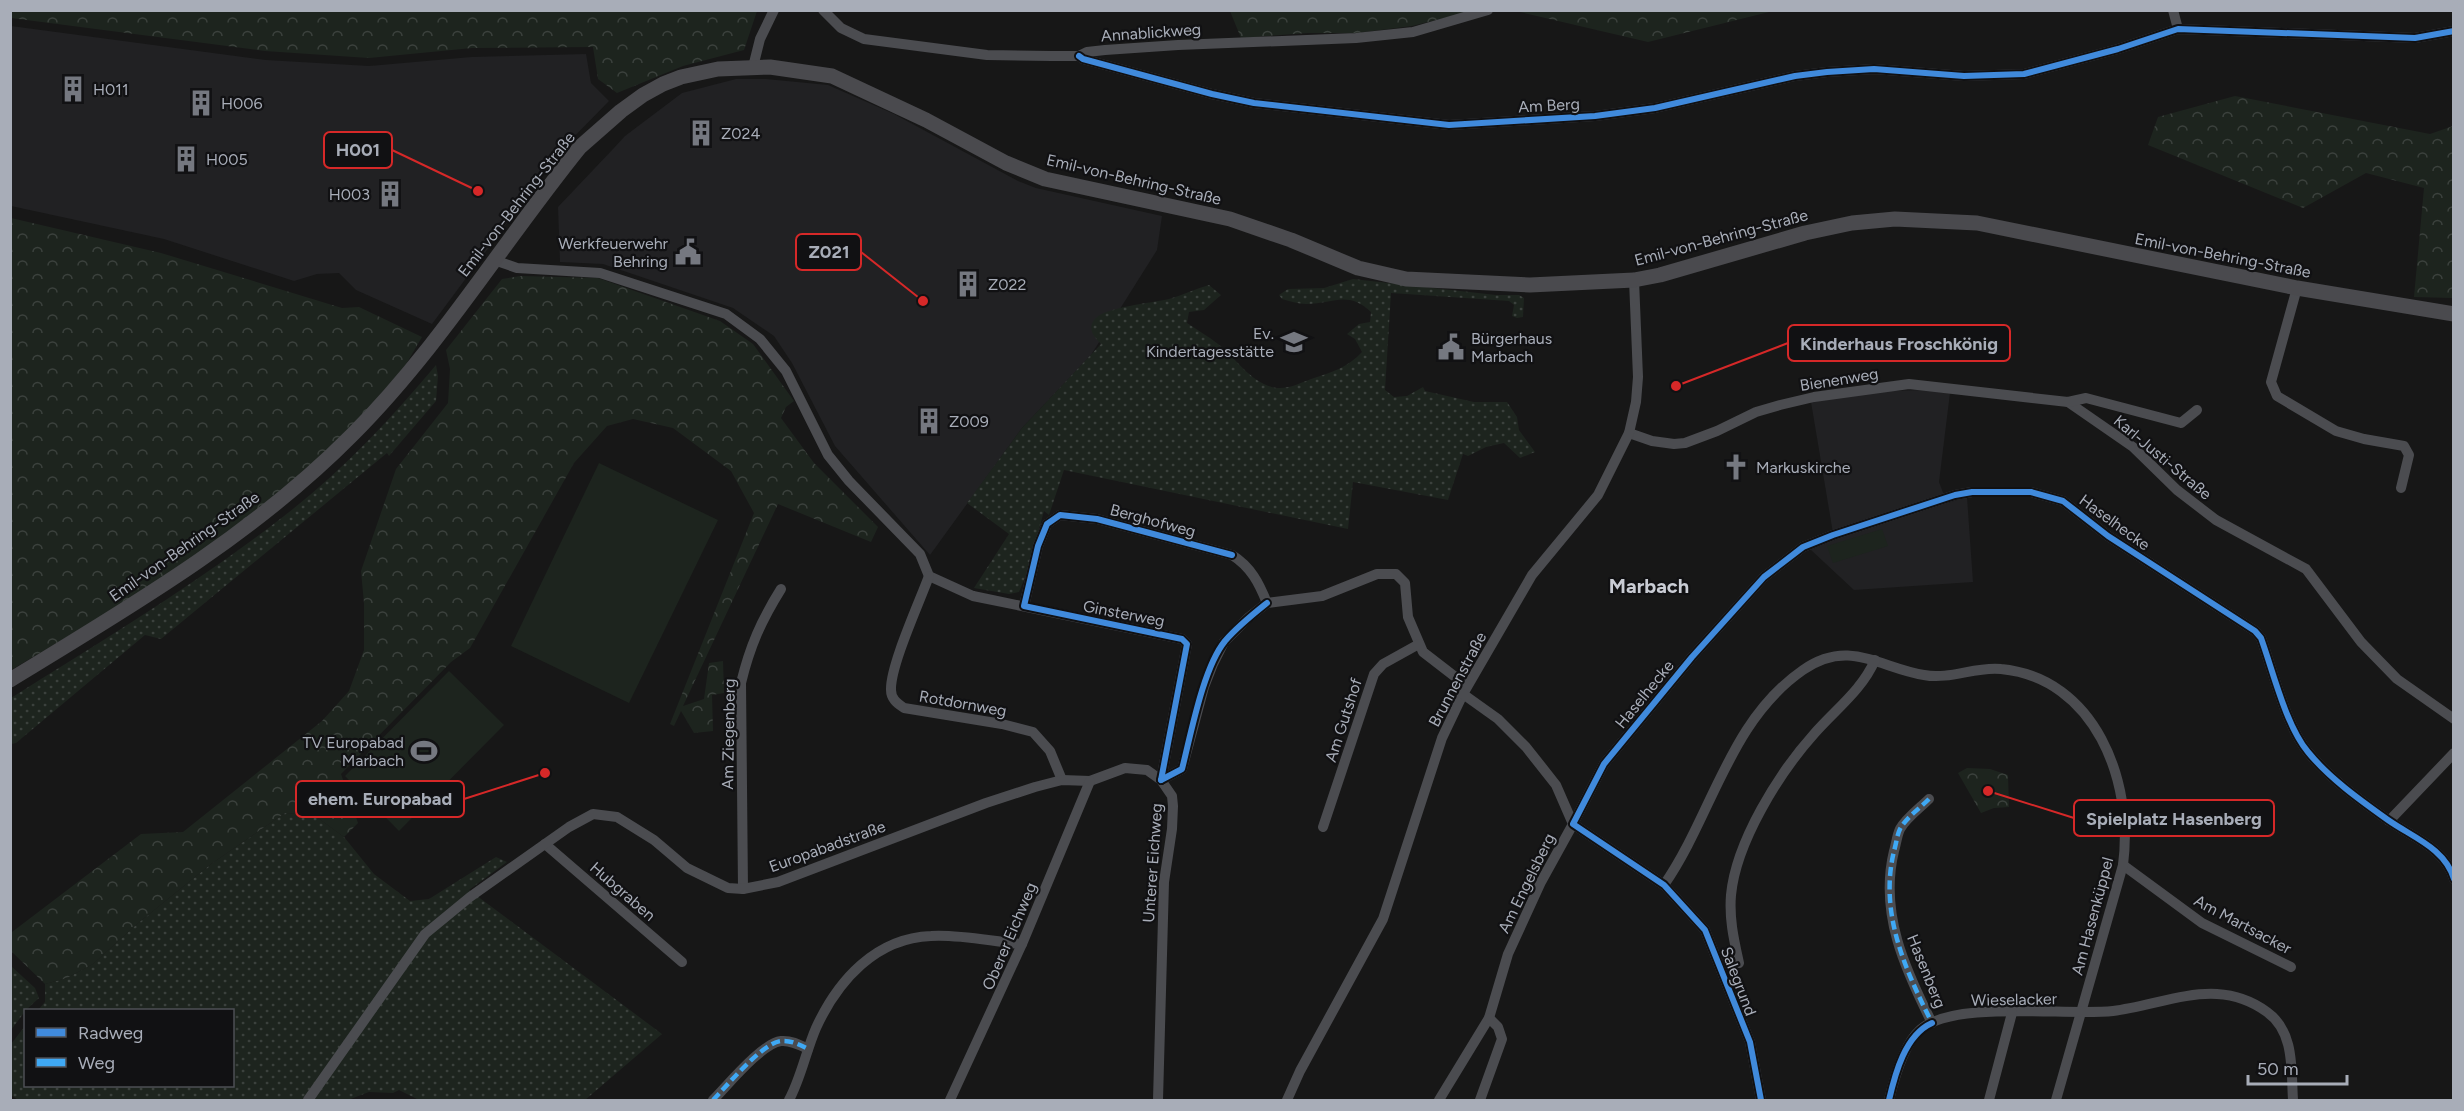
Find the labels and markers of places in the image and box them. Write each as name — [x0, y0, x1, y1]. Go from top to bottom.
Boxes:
building icon: H011 — [58, 74, 88, 104]
place label: H011 — [93, 80, 129, 99]
building icon: H006 — [186, 88, 216, 118]
place label: H006 — [221, 94, 263, 113]
building icon: Z024 — [686, 118, 716, 148]
place label: Z024 — [721, 124, 760, 143]
callout: H001 — [324, 132, 392, 168]
building icon: H005 — [171, 144, 201, 174]
place label: H005 — [206, 150, 248, 169]
building icon: H003 — [375, 179, 405, 209]
place label: H003 — [329, 185, 370, 204]
place label: Werkfeuerwehr Behring — [558, 234, 669, 271]
callout: Z021 — [796, 234, 861, 270]
public building icon: Werkfeuerwehr Behring — [673, 237, 703, 267]
building icon: Z022 — [953, 269, 983, 299]
place label: Z022 — [988, 275, 1026, 294]
place label: Ev. Kindertagesstätte — [1146, 324, 1274, 361]
callout: Kinderhaus Froschkönig — [1788, 325, 2010, 361]
school or university icon: Ev. Kindertagesstätte — [1279, 327, 1309, 357]
place label: Bürgerhaus Marbach — [1471, 329, 1552, 366]
public building icon: Bürgerhaus Marbach — [1436, 332, 1466, 362]
building icon: Z009 — [914, 406, 944, 436]
place label: Z009 — [949, 412, 989, 431]
church icon: Markuskirche — [1721, 452, 1751, 482]
place label: Markuskirche — [1756, 458, 1851, 477]
place label: TV Europabad Marbach — [303, 733, 404, 770]
sports icon: TV Europabad Marbach — [409, 736, 439, 766]
callout: ehem. Europabad — [296, 781, 464, 817]
callout: Spielplatz Hasenberg — [2074, 800, 2274, 836]

